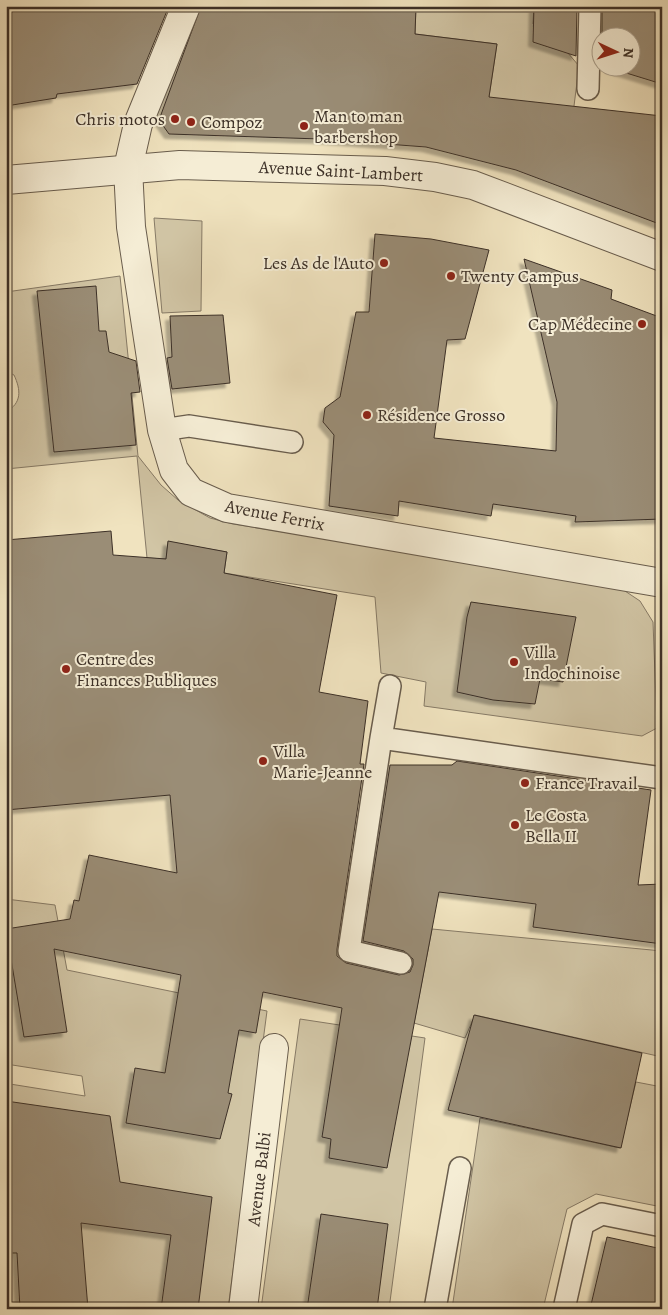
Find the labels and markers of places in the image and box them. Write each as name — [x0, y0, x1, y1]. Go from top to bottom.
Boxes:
place label: Man to man barbershop — [314, 104, 403, 149]
place label: Chris motos — [75, 107, 165, 131]
place label: Compoz — [201, 110, 263, 134]
marker: Chris motos — [169, 113, 181, 125]
marker: Compoz — [185, 116, 197, 128]
marker: Man to man barbershop — [298, 120, 310, 132]
place label: Les As de l'Auto — [263, 251, 374, 275]
marker: Les As de l'Auto — [378, 257, 390, 269]
place label: Twenty Campus — [461, 264, 579, 288]
marker: Twenty Campus — [445, 270, 457, 282]
place label: Cap Médecine — [528, 312, 632, 336]
marker: Cap Médecine — [636, 318, 648, 330]
place label: Résidence Grosso — [377, 403, 505, 427]
marker: Résidence Grosso — [361, 409, 373, 421]
place label: Villa Indochinoise — [523, 640, 620, 685]
place label: Centre des Finances Publiques — [76, 647, 217, 692]
marker: Villa Indochinoise — [508, 656, 520, 668]
marker: Centre des Finances Publiques — [60, 663, 72, 675]
place label: Villa Marie-Jeanne — [272, 739, 372, 784]
marker: Villa Marie-Jeanne — [257, 755, 269, 767]
place label: France Travail — [535, 771, 638, 795]
marker: France Travail — [519, 777, 531, 789]
place label: Le Costa Bella II — [525, 803, 588, 848]
marker: Le Costa Bella II — [509, 819, 521, 831]

